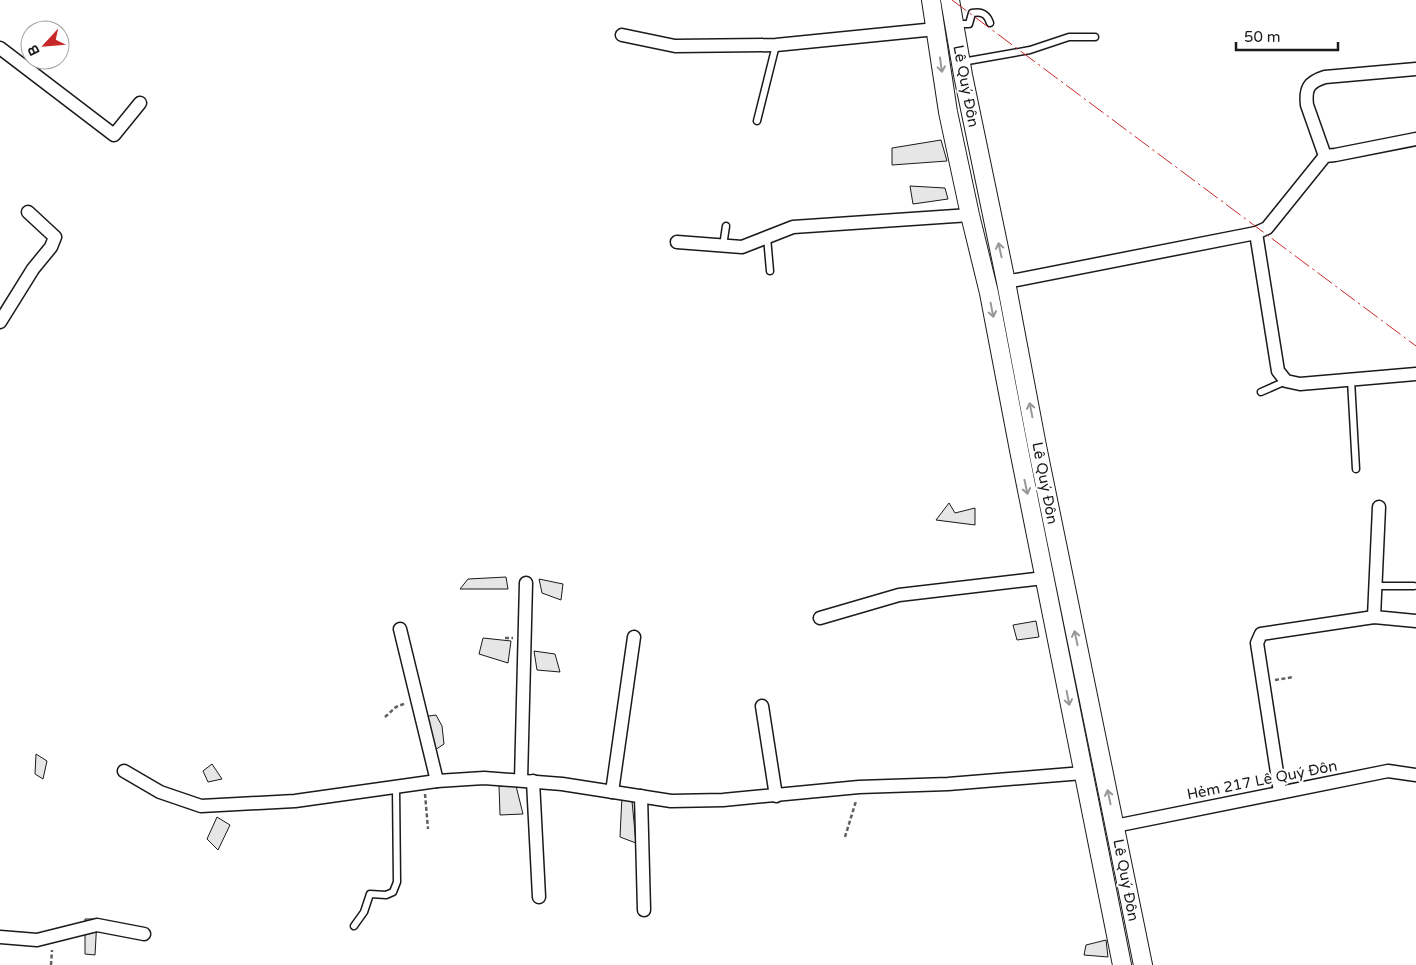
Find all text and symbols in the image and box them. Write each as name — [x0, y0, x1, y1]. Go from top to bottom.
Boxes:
north arrow — [20, 20, 70, 70]
scale bar — [1236, 20, 1338, 52]
text: 50 m — [1244, 28, 1281, 46]
text: B — [24, 42, 44, 59]
street label: Lê Quý Đôn — [949, 43, 983, 129]
one-way arrow — [937, 57, 947, 73]
one-way arrow — [995, 243, 1004, 259]
one-way arrow — [988, 302, 997, 318]
one-way arrow — [1025, 402, 1035, 418]
street label: Lê Quý Đôn — [1028, 440, 1062, 526]
one-way arrow — [1022, 478, 1032, 494]
one-way arrow — [1071, 630, 1080, 646]
one-way arrow — [1064, 689, 1074, 705]
street label: Hẻm 217 Lê Quý Đôn — [1185, 757, 1339, 803]
one-way arrow — [1104, 790, 1113, 806]
street label: Lê Quý Đôn — [1109, 837, 1143, 923]

